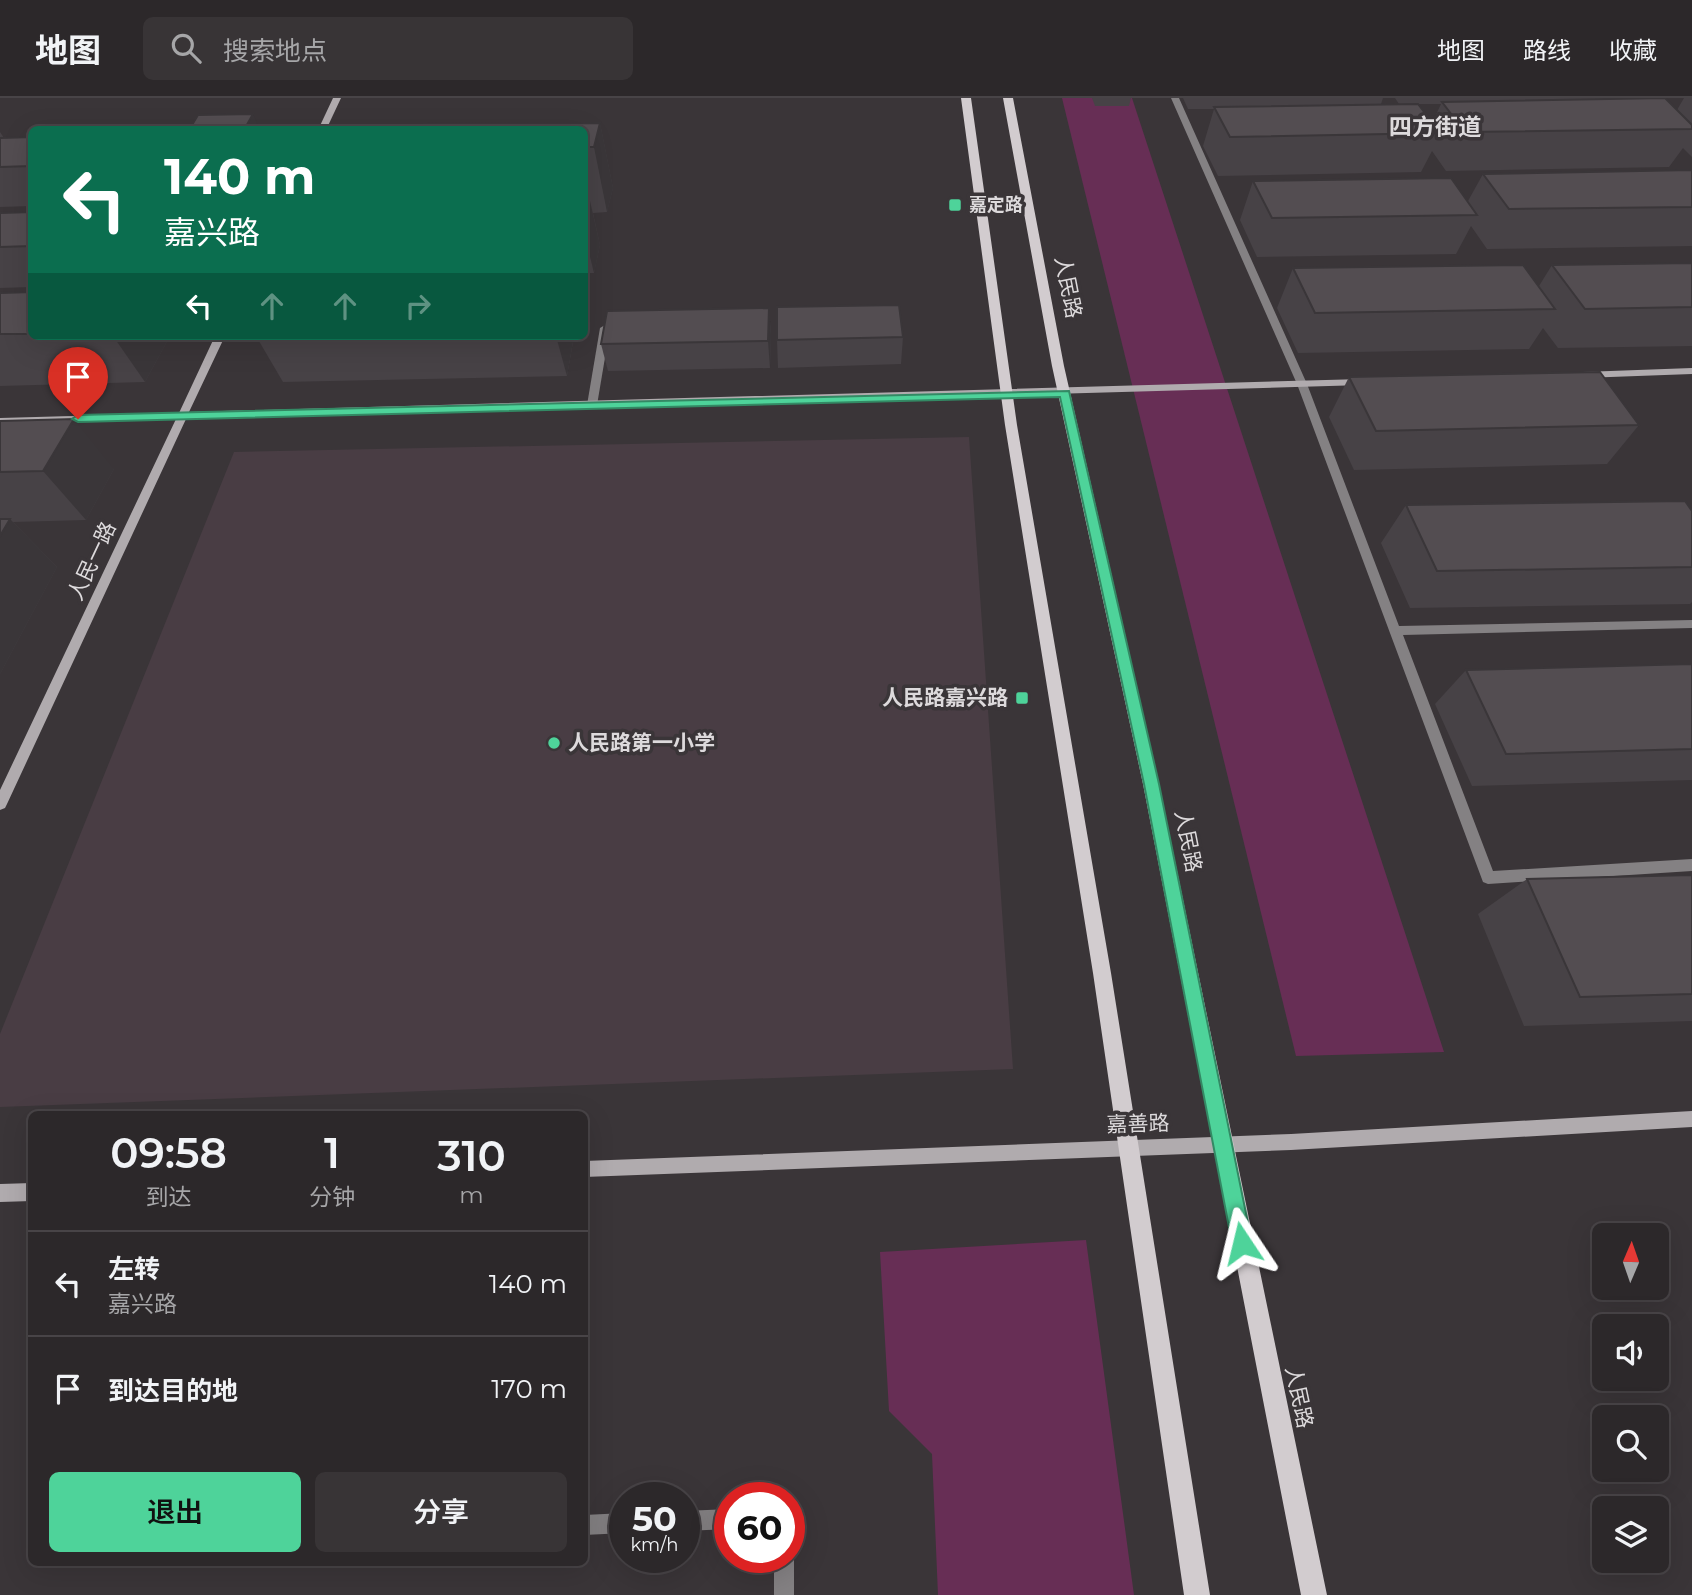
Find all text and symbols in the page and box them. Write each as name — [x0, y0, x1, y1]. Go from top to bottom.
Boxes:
search box — [143, 17, 633, 80]
icon: search — [167, 29, 205, 67]
text: 地图 — [35, 30, 101, 70]
text: 搜索地点 — [223, 35, 327, 67]
text: 地图 — [1437, 36, 1485, 65]
text: 路线 — [1523, 36, 1571, 65]
text: 收藏 — [1609, 36, 1657, 65]
district label: 四方街道 — [1389, 113, 1481, 141]
text: 140 m — [164, 147, 316, 206]
icon: left — [49, 154, 140, 245]
place label: 嘉定路 — [969, 194, 1023, 216]
marker: 嘉定路 — [947, 197, 963, 213]
text: 嘉兴路 — [164, 213, 260, 252]
street label: 人民路 — [1050, 254, 1087, 320]
icon: left — [180, 287, 218, 325]
icon: ahead — [253, 287, 291, 325]
icon: ahead — [326, 287, 364, 325]
icon: right — [399, 287, 437, 325]
pin — [48, 347, 108, 419]
icon: arrive — [59, 358, 97, 396]
street label: 人民一路 — [62, 517, 121, 604]
place label: 人民路嘉兴路 — [882, 685, 1008, 710]
marker: 人民路嘉兴路 — [1014, 690, 1030, 706]
place label: 人民路第一小学 — [568, 730, 715, 755]
marker: 人民路第一小学 — [546, 735, 562, 751]
street label: 人民路 — [1170, 808, 1207, 874]
street label: 嘉善路 — [1106, 1110, 1170, 1137]
text: 09:58 — [110, 1127, 227, 1179]
text: 1 — [324, 1127, 340, 1179]
text: 310 — [437, 1130, 506, 1182]
text: m — [459, 1181, 484, 1209]
text: 到达 — [146, 1183, 192, 1211]
text: 分钟 — [309, 1183, 355, 1211]
position arrow — [1205, 1206, 1279, 1280]
north arrow — [1592, 1223, 1670, 1300]
map controls — [1592, 1223, 1669, 1573]
text: 左转 — [108, 1253, 160, 1285]
icon: left — [49, 1265, 87, 1303]
text: 140 m — [489, 1268, 567, 1300]
text: 嘉兴路 — [108, 1290, 177, 1318]
button: sound — [1592, 1314, 1669, 1391]
street label: 人民路 — [1281, 1363, 1318, 1430]
icon: arrive — [49, 1370, 87, 1408]
text: 170 m — [491, 1373, 567, 1405]
text: 到达目的地 — [108, 1375, 238, 1407]
button: search — [1592, 1405, 1669, 1482]
button: 退出 — [49, 1472, 301, 1552]
button: 分享 — [315, 1472, 567, 1552]
speed limit sign: 60 — [714, 1482, 805, 1573]
button: layers — [1592, 1496, 1669, 1573]
text: 50 — [632, 1497, 677, 1540]
text: km/h — [630, 1534, 679, 1556]

